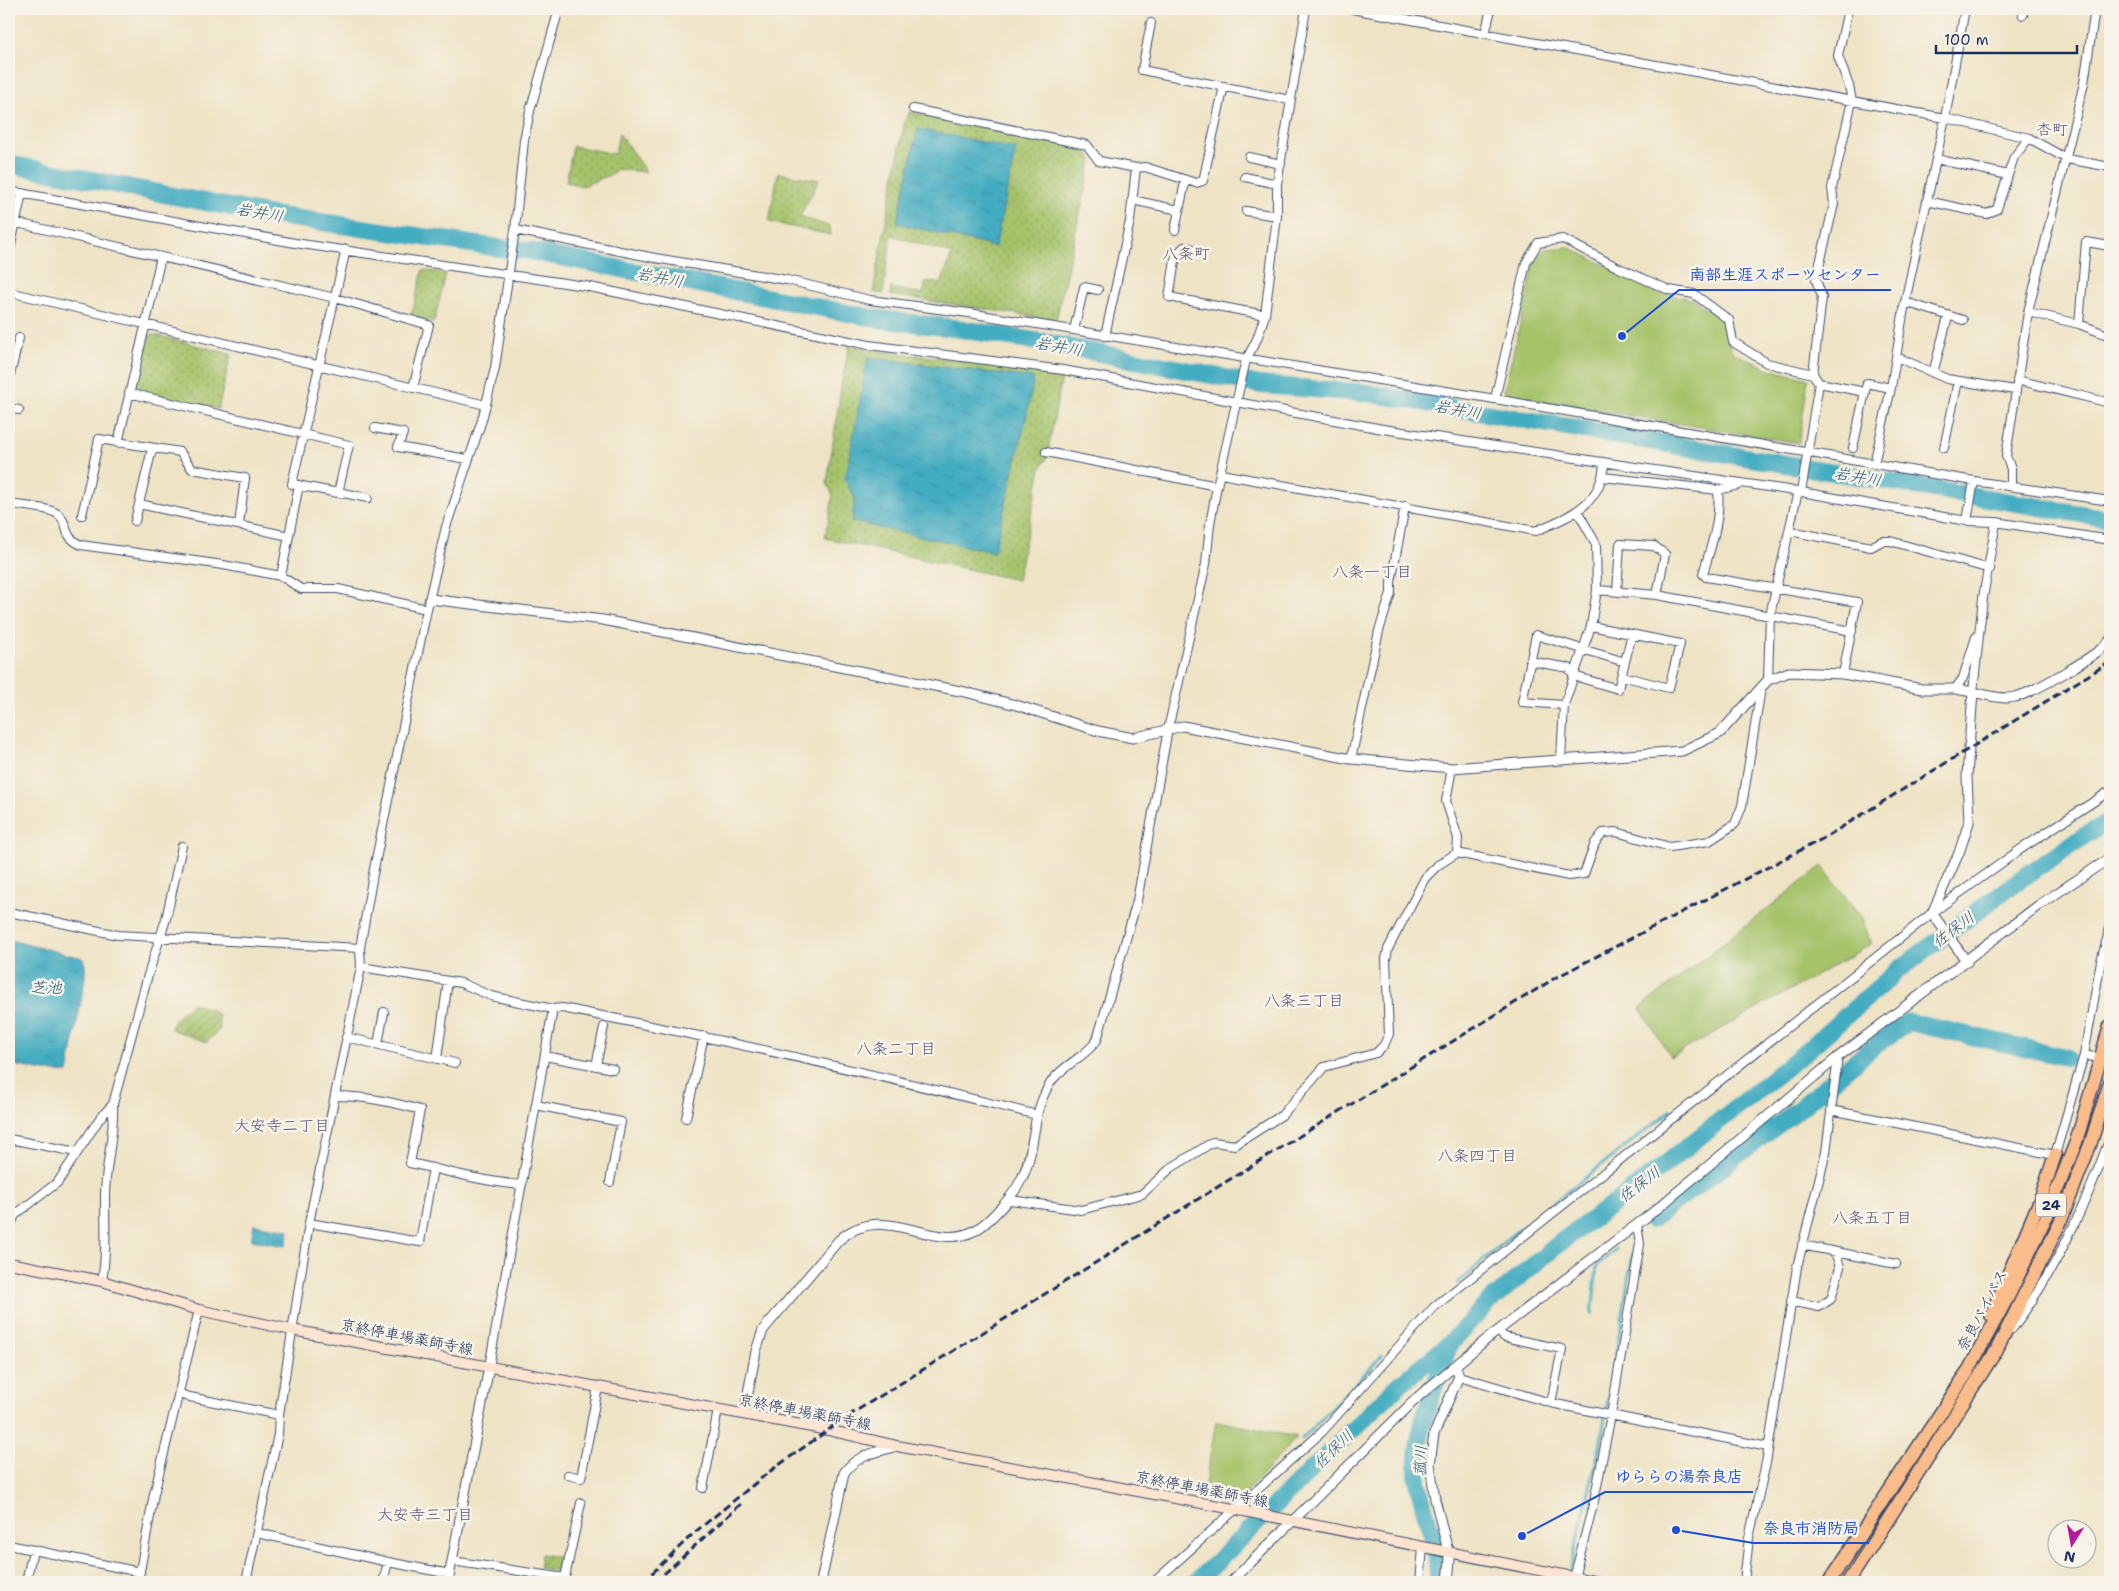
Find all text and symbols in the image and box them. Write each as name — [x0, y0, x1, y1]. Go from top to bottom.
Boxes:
scale bar — [1936, 22, 2078, 54]
text: 100 m — [1944, 30, 1989, 50]
district label: 杏町 — [2036, 119, 2068, 140]
water label: 岩井川 — [234, 198, 285, 227]
district label: 八条町 — [1162, 243, 1210, 264]
callout: 南部生涯スポーツセンター — [1679, 259, 1891, 290]
water label: 岩井川 — [634, 263, 685, 292]
text: 南部生涯スポーツセンター — [1689, 264, 1881, 285]
water label: 岩井川 — [1033, 332, 1084, 361]
water label: 岩井川 — [1432, 395, 1483, 424]
water label: 岩井川 — [1832, 462, 1883, 491]
district label: 八条一丁目 — [1332, 561, 1412, 582]
water label: 佐保川 — [1928, 907, 1979, 952]
water label: 芝池 — [30, 977, 63, 998]
district label: 八条三丁目 — [1264, 990, 1344, 1011]
district label: 八条二丁目 — [856, 1038, 936, 1059]
district label: 大安寺二丁目 — [234, 1115, 330, 1136]
district label: 八条四丁目 — [1437, 1145, 1517, 1166]
water label: 佐保川 — [1614, 1162, 1665, 1207]
road number: 24 — [2036, 1194, 2066, 1216]
district label: 八条五丁目 — [1832, 1207, 1912, 1228]
street label: 奈良バイパス — [1952, 1266, 2012, 1354]
street label: 京終停車場薬師寺線 — [339, 1314, 475, 1360]
street label: 京終停車場薬師寺線 — [737, 1389, 873, 1435]
water label: 佐保川 — [1309, 1425, 1358, 1474]
water label: 菰川 — [1409, 1445, 1432, 1477]
callout: ゆららの湯奈良店 — [1605, 1461, 1753, 1492]
street label: 京終停車場薬師寺線 — [1134, 1466, 1270, 1512]
text: ゆららの湯奈良店 — [1615, 1466, 1743, 1487]
district label: 大安寺三丁目 — [377, 1504, 473, 1525]
callout: 奈良市消防局 — [1753, 1512, 1869, 1543]
text: 奈良市消防局 — [1763, 1518, 1859, 1539]
north arrow — [2046, 1518, 2096, 1568]
text: N — [2062, 1547, 2077, 1567]

